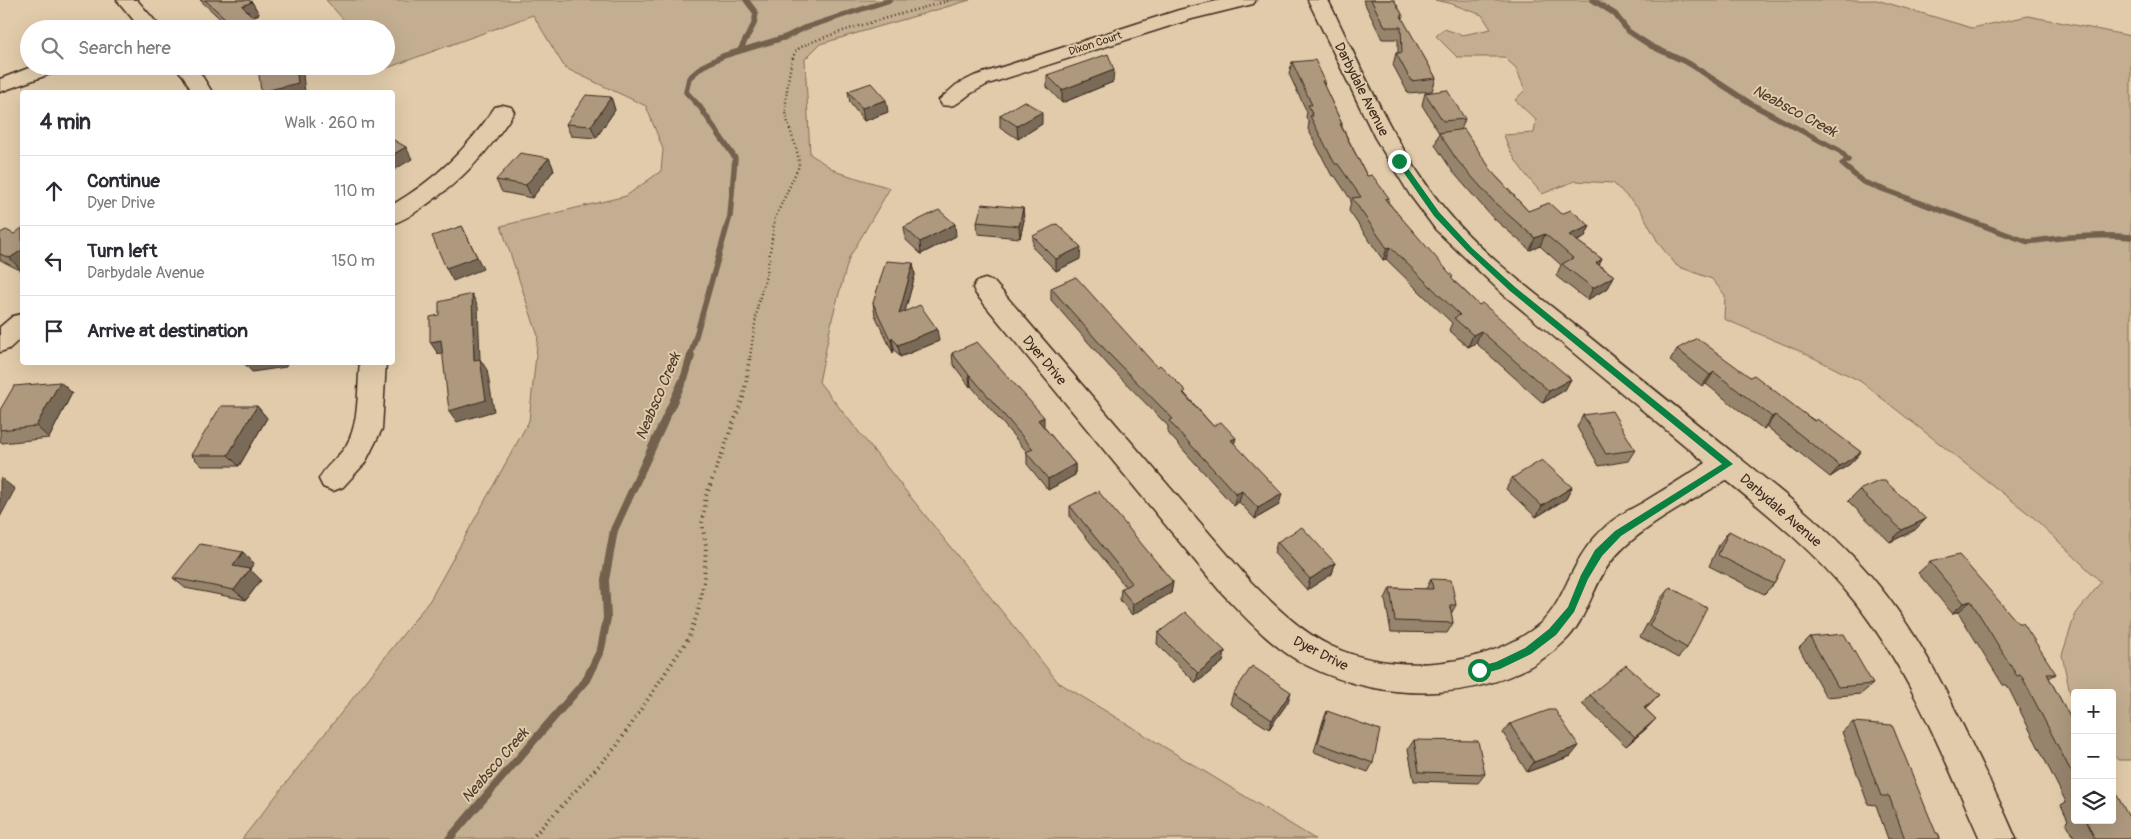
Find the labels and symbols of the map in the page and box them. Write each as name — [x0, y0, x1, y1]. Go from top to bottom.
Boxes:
street label: Dixon Court — [1067, 29, 1124, 58]
street label: Darbydale Avenue — [1331, 40, 1393, 139]
water label: Neabsco Creek — [1749, 81, 1842, 142]
route end — [1388, 150, 1411, 173]
street label: Dyer Drive — [1019, 332, 1070, 389]
water label: Neabsco Creek — [632, 348, 686, 443]
street label: Darbydale Avenue — [1736, 470, 1825, 551]
street label: Dyer Drive — [1290, 632, 1351, 675]
route start — [1468, 659, 1491, 682]
water label: Neabsco Creek — [458, 723, 534, 807]

